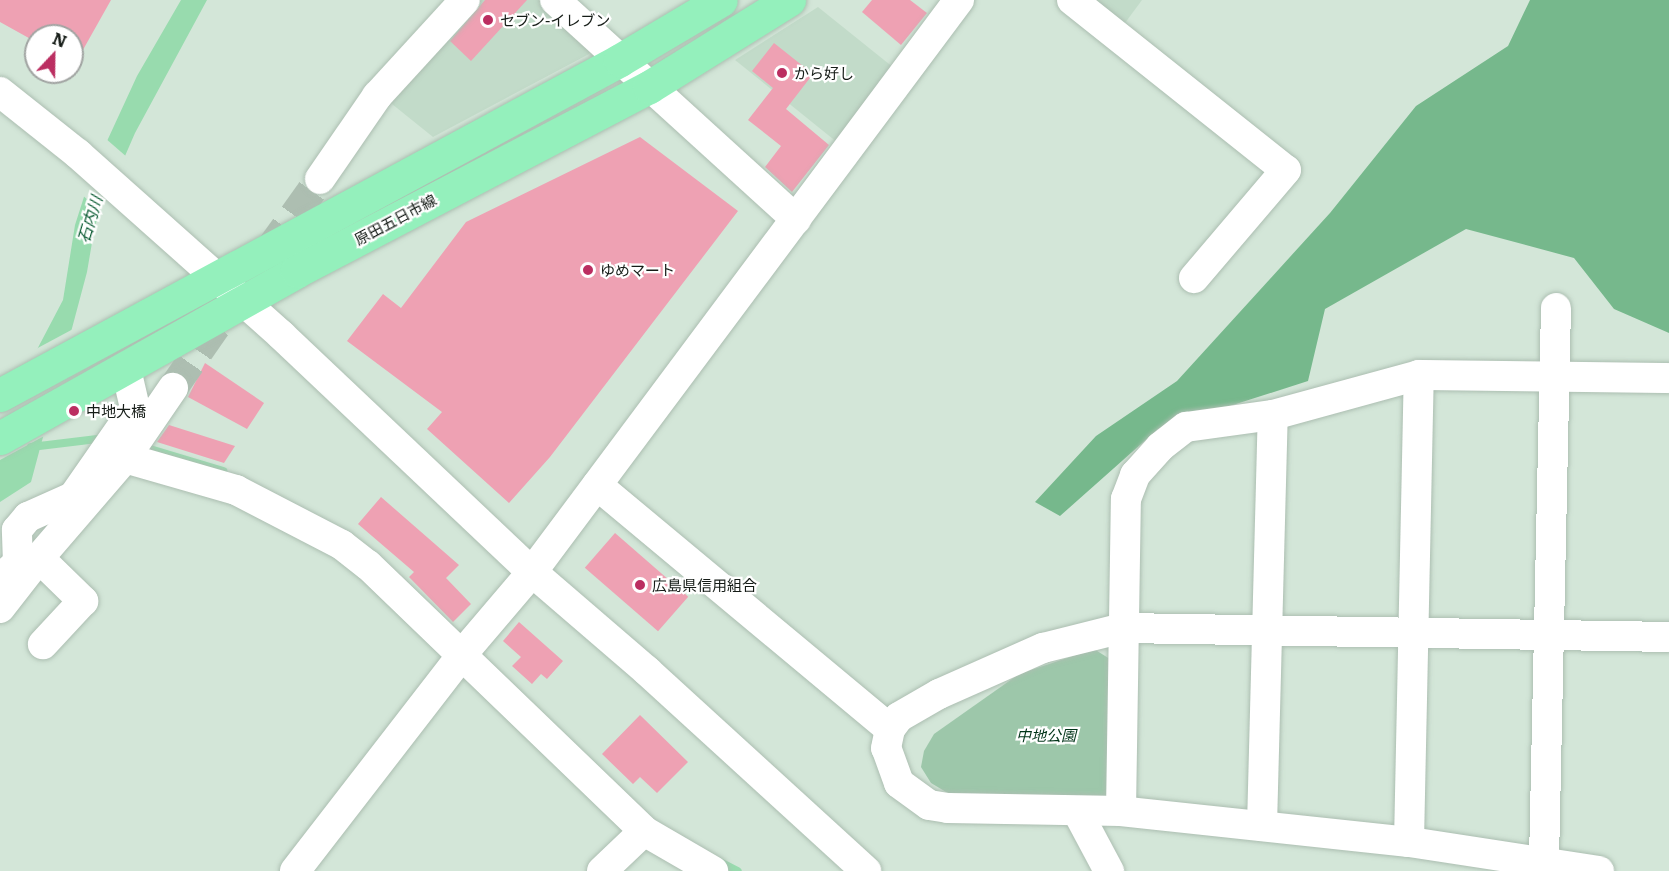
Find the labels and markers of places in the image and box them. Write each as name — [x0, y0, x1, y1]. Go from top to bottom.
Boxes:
place label: セブン-イレブン — [500, 11, 610, 29]
marker: セブン-イレブン — [481, 13, 495, 27]
place label: から好し — [794, 64, 854, 82]
marker: から好し — [775, 66, 789, 80]
place label: ゆめマート — [600, 261, 675, 279]
marker: ゆめマート — [581, 263, 595, 277]
place label: 中地大橋 — [86, 402, 146, 420]
marker: 中地大橋 — [67, 404, 81, 418]
place label: 広島県信用組合 — [652, 576, 757, 594]
marker: 広島県信用組合 — [633, 578, 647, 592]

